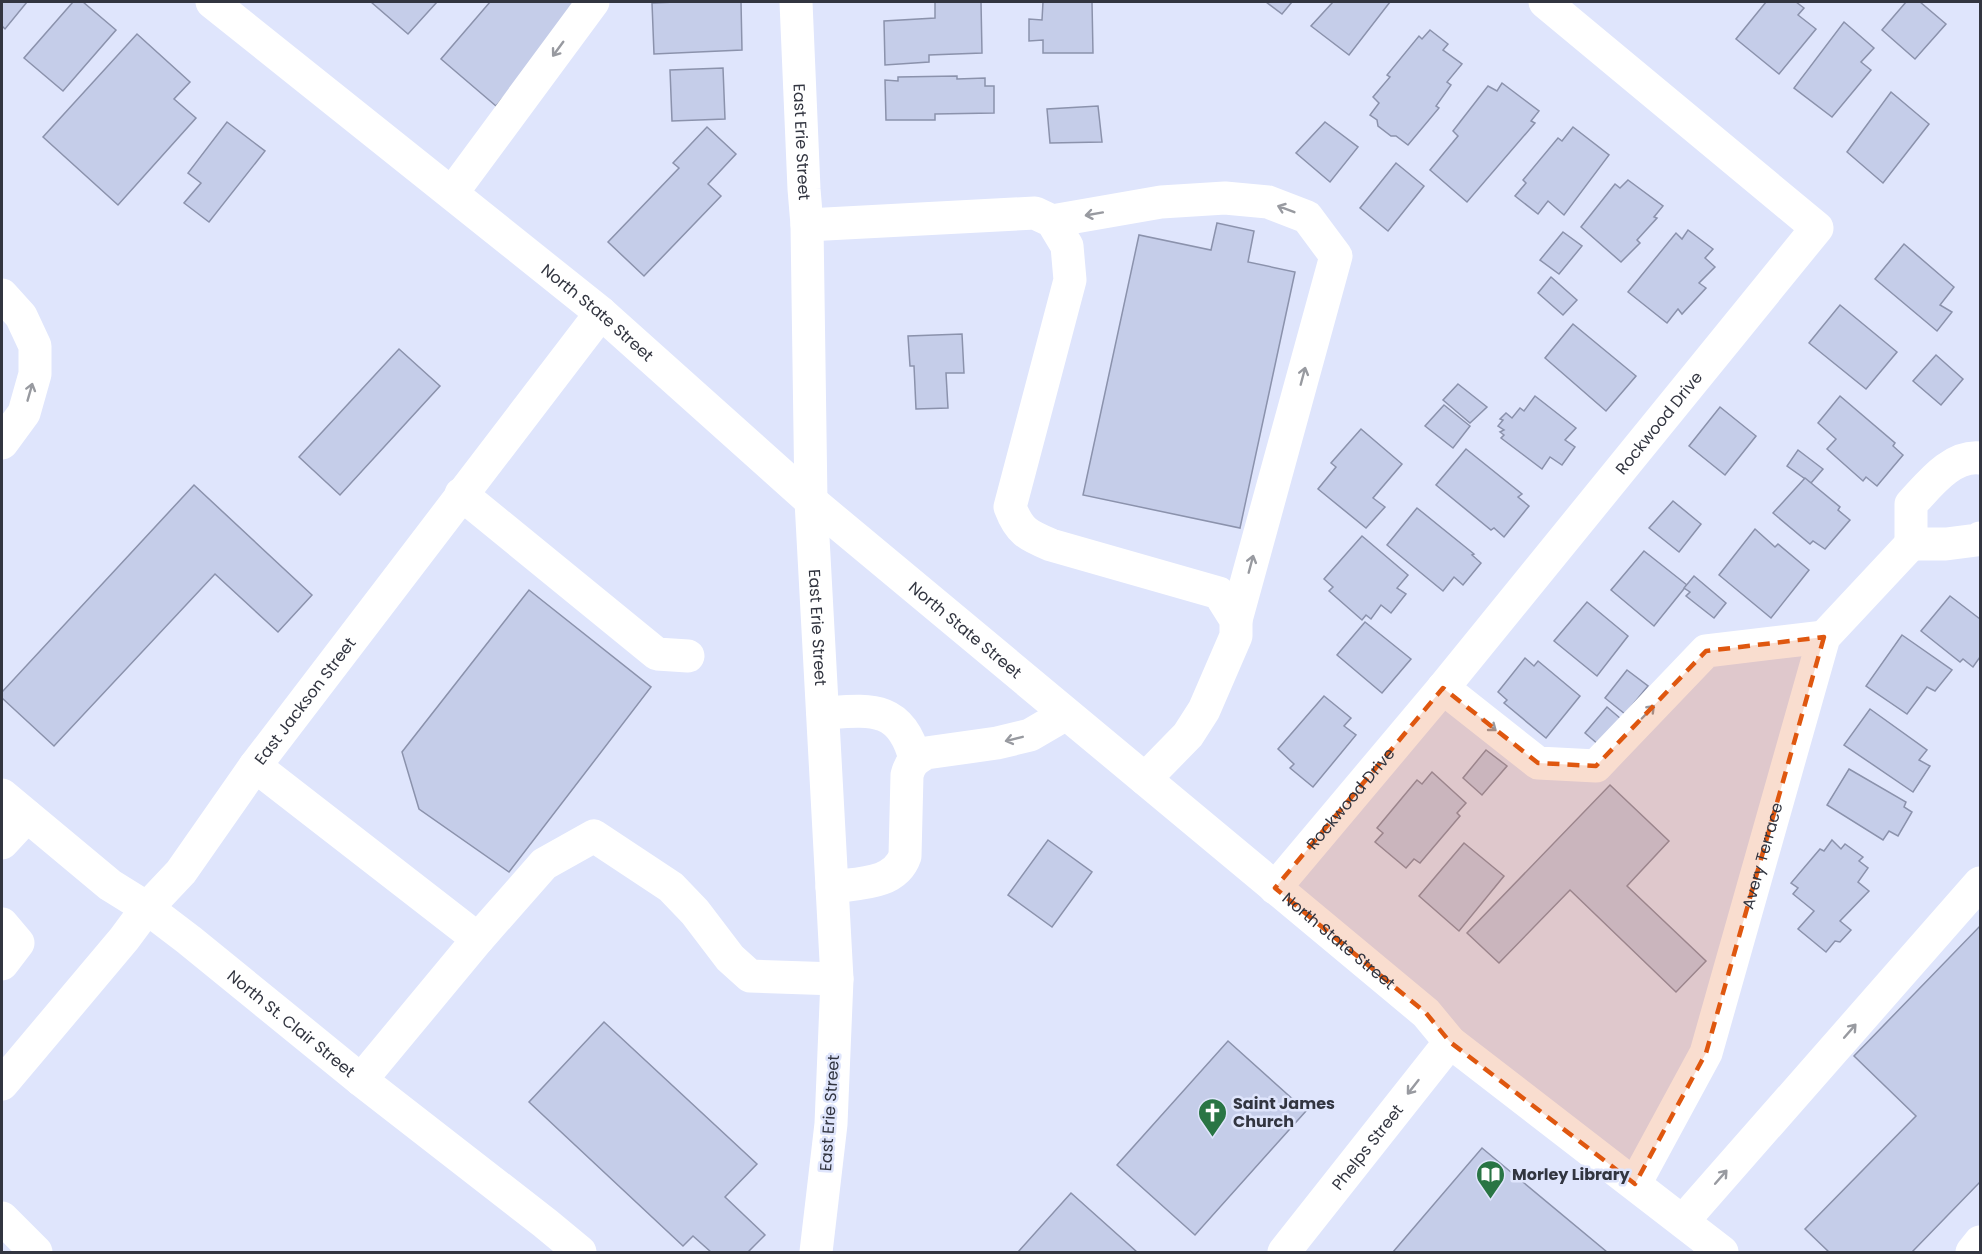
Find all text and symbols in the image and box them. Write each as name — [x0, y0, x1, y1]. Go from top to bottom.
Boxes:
one-way arrow — [552, 40, 564, 56]
street label: East Erie Street — [788, 83, 816, 201]
one-way arrow — [1277, 203, 1296, 214]
one-way arrow — [1084, 209, 1104, 220]
street label: North State Street — [536, 259, 659, 367]
one-way arrow — [1298, 367, 1309, 386]
street label: Rockwood Drive — [1610, 367, 1708, 480]
one-way arrow — [25, 383, 36, 402]
one-way arrow — [1246, 555, 1257, 574]
street label: East Erie Street — [803, 569, 832, 687]
street label: North State Street — [904, 576, 1027, 684]
street label: East Jackson Street — [249, 632, 361, 770]
one-way arrow — [1640, 705, 1654, 720]
one-way arrow — [1481, 718, 1497, 731]
one-way arrow — [1004, 734, 1023, 746]
street label: Rockwood Drive — [1301, 743, 1400, 855]
street label: Avery Terrace — [1736, 800, 1789, 912]
street label: North State Street — [1277, 887, 1400, 995]
street label: North St. Clair Street — [222, 965, 360, 1083]
one-way arrow — [1843, 1024, 1857, 1039]
street label: East Erie Street — [814, 1054, 845, 1172]
one-way arrow — [1407, 1079, 1420, 1095]
place label: Saint James Church — [1233, 1092, 1335, 1133]
church icon: Saint James Church — [1196, 1096, 1228, 1138]
street label: Phelps Street — [1326, 1099, 1409, 1195]
library icon: Morley Library — [1475, 1158, 1507, 1200]
place label: Morley Library — [1512, 1163, 1631, 1186]
one-way arrow — [1714, 1170, 1728, 1185]

